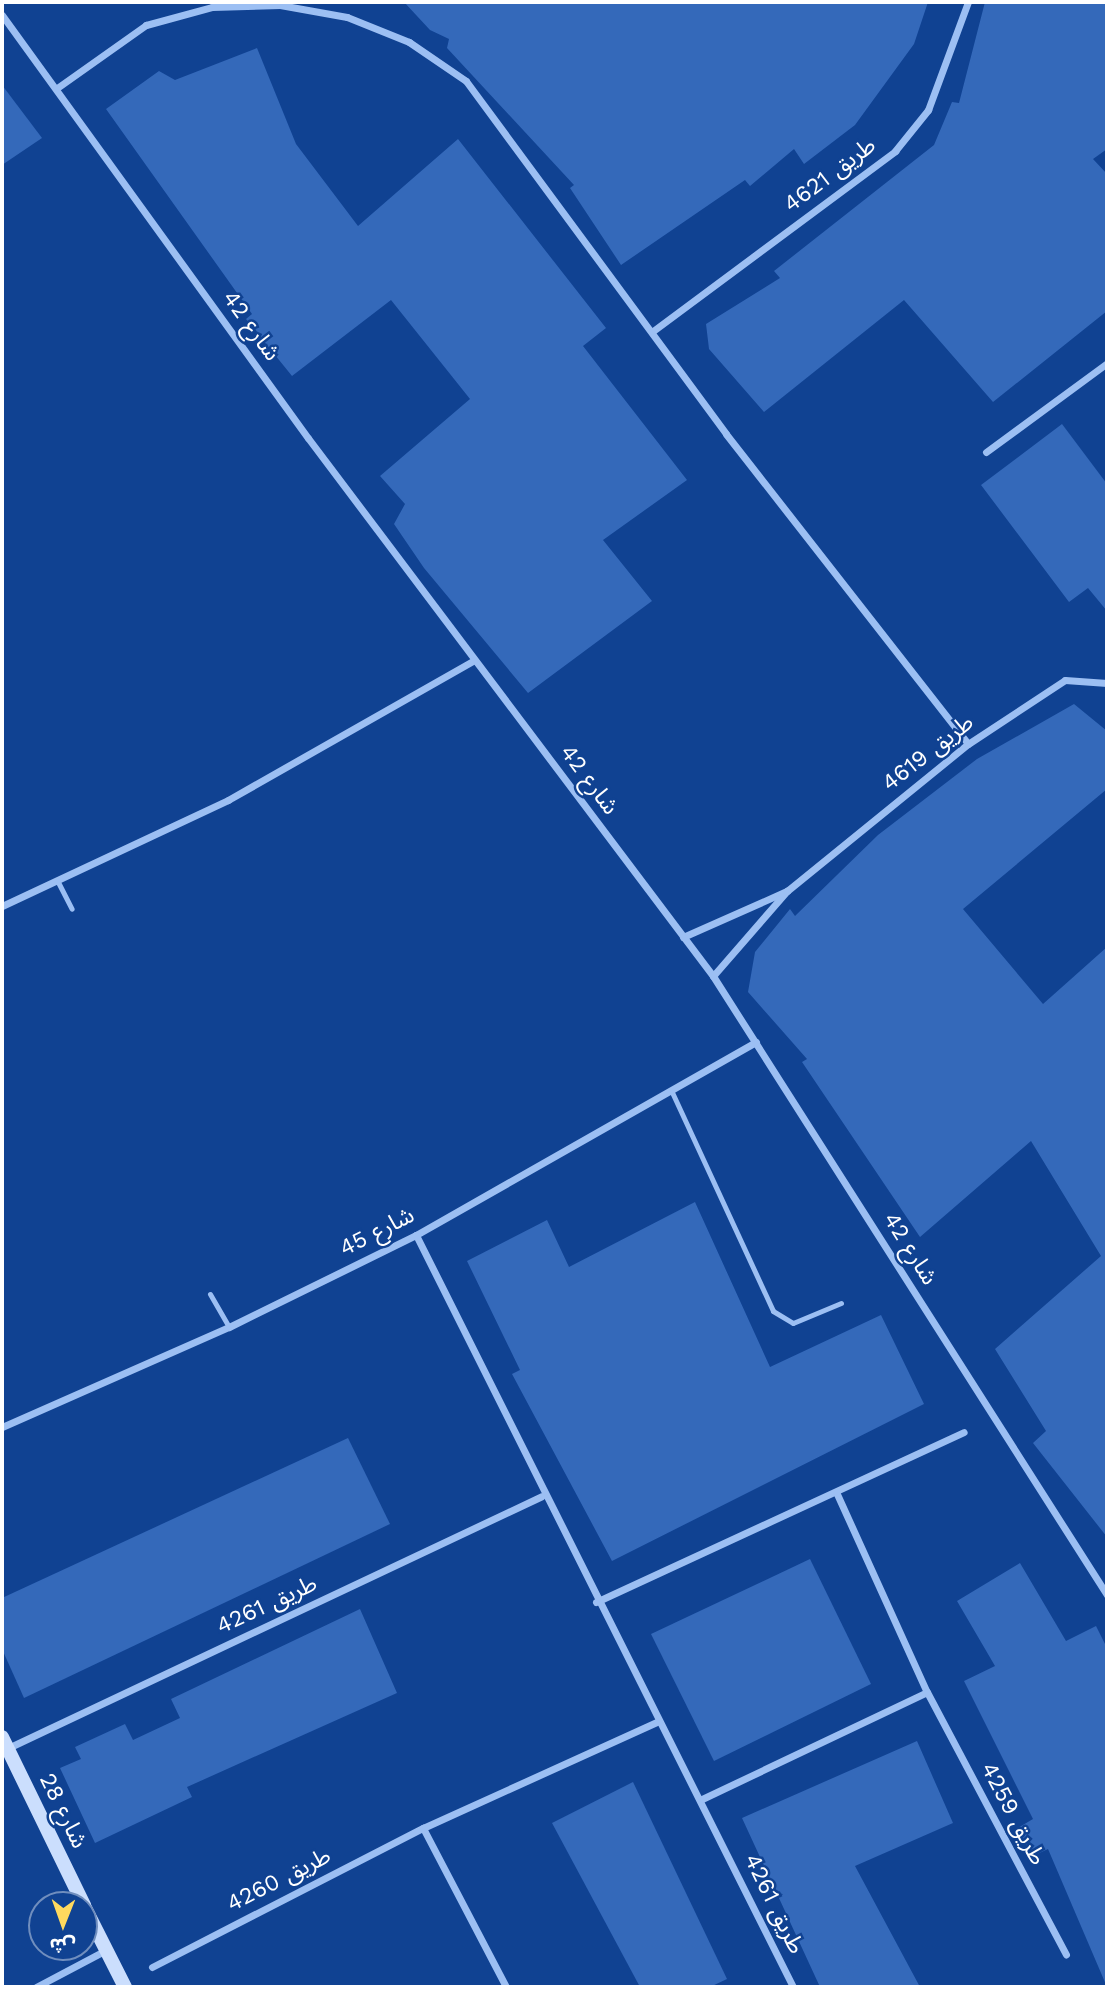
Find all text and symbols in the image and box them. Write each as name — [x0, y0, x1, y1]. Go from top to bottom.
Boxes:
street label: طريق 4621 — [779, 132, 881, 218]
street label: شارع 42 — [216, 285, 286, 367]
street label: طريق 4619 — [877, 709, 979, 797]
street label: شارع 42 — [554, 740, 624, 820]
street label: شارع 45 — [335, 1202, 419, 1262]
street label: شارع 42 — [877, 1208, 943, 1290]
street label: طريق 4261 — [212, 1570, 322, 1640]
street label: طريق 4259 — [974, 1758, 1052, 1870]
street label: شارع 28 — [33, 1769, 93, 1853]
street label: طريق 4260 — [222, 1842, 336, 1918]
street label: طريق 4261 — [738, 1850, 810, 1958]
north arrow — [28, 1891, 98, 1961]
text: ش — [49, 1934, 76, 1957]

